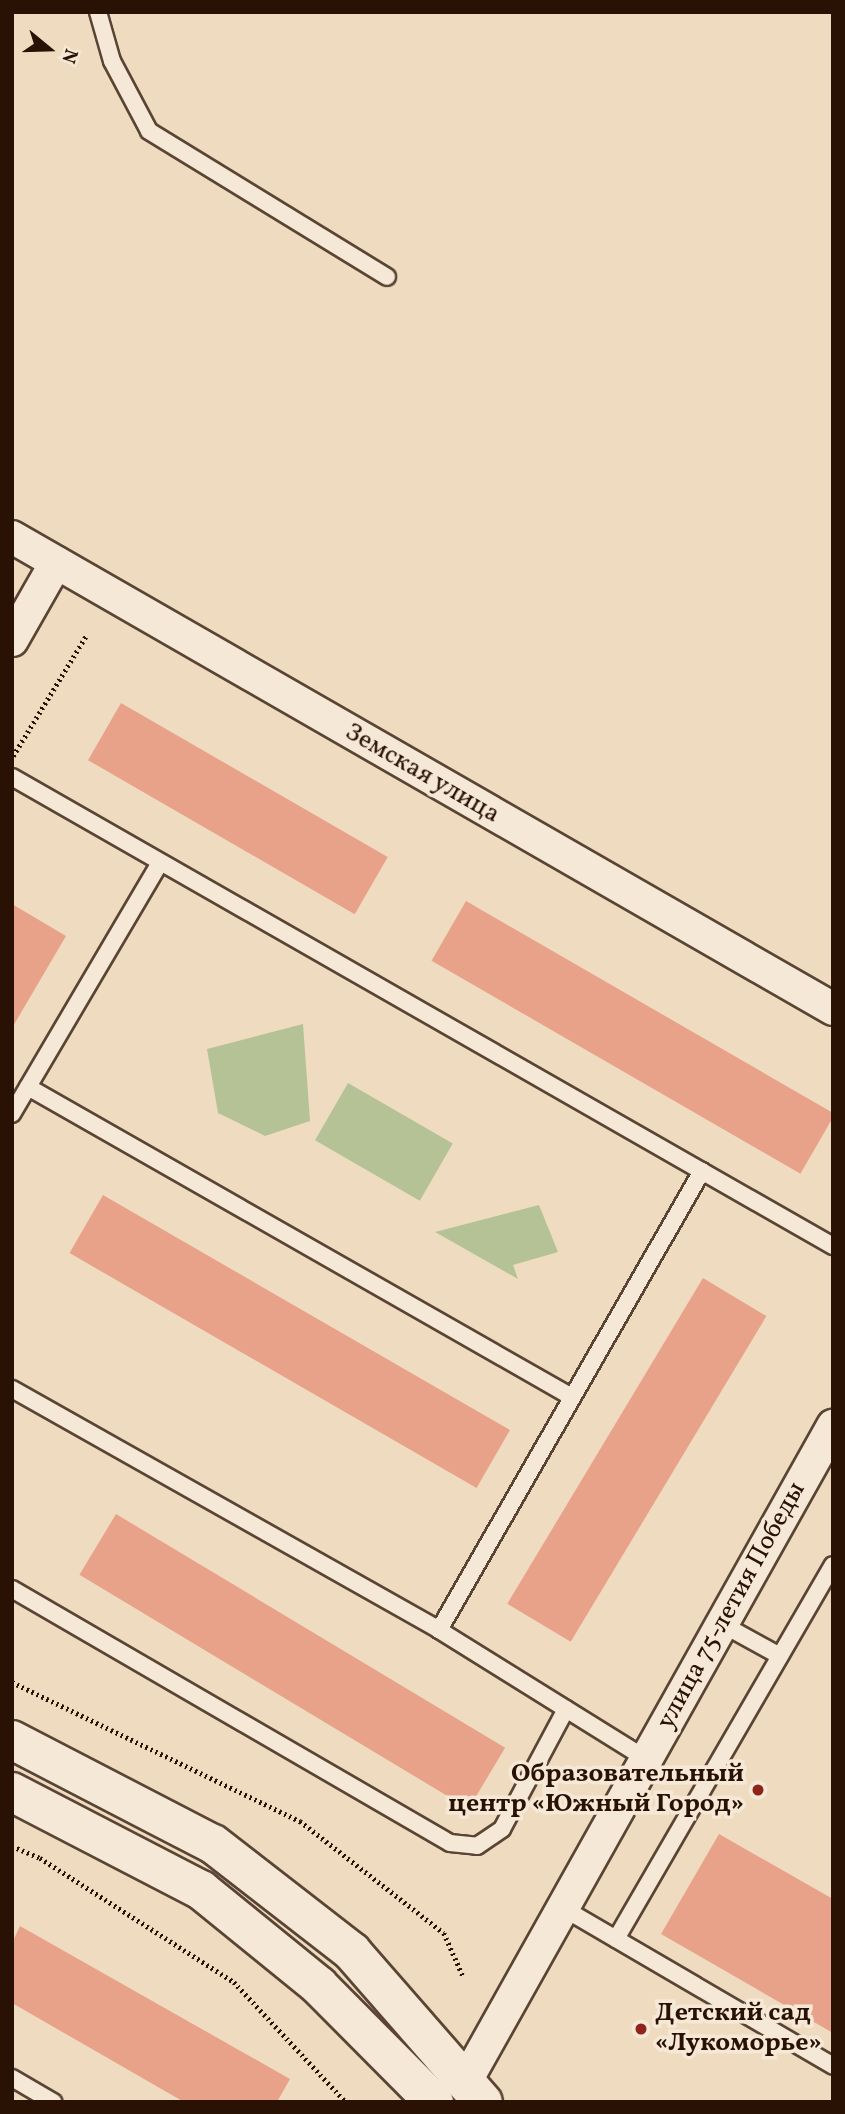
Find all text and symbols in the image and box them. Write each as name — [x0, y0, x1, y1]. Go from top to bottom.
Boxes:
north arrow — [14, 14, 84, 84]
text: N — [54, 45, 83, 67]
street label: Земская улица — [339, 717, 505, 831]
street label: улица 75-летия Победы — [651, 1477, 813, 1735]
place label: Образовательный центр «Южный Город» — [448, 1759, 744, 1820]
marker: Образовательный центр «Южный Город» — [750, 1782, 766, 1798]
place label: Детский сад «Лукоморье» — [655, 1998, 822, 2060]
marker: Детский сад «Лукоморье» — [633, 2021, 649, 2037]

